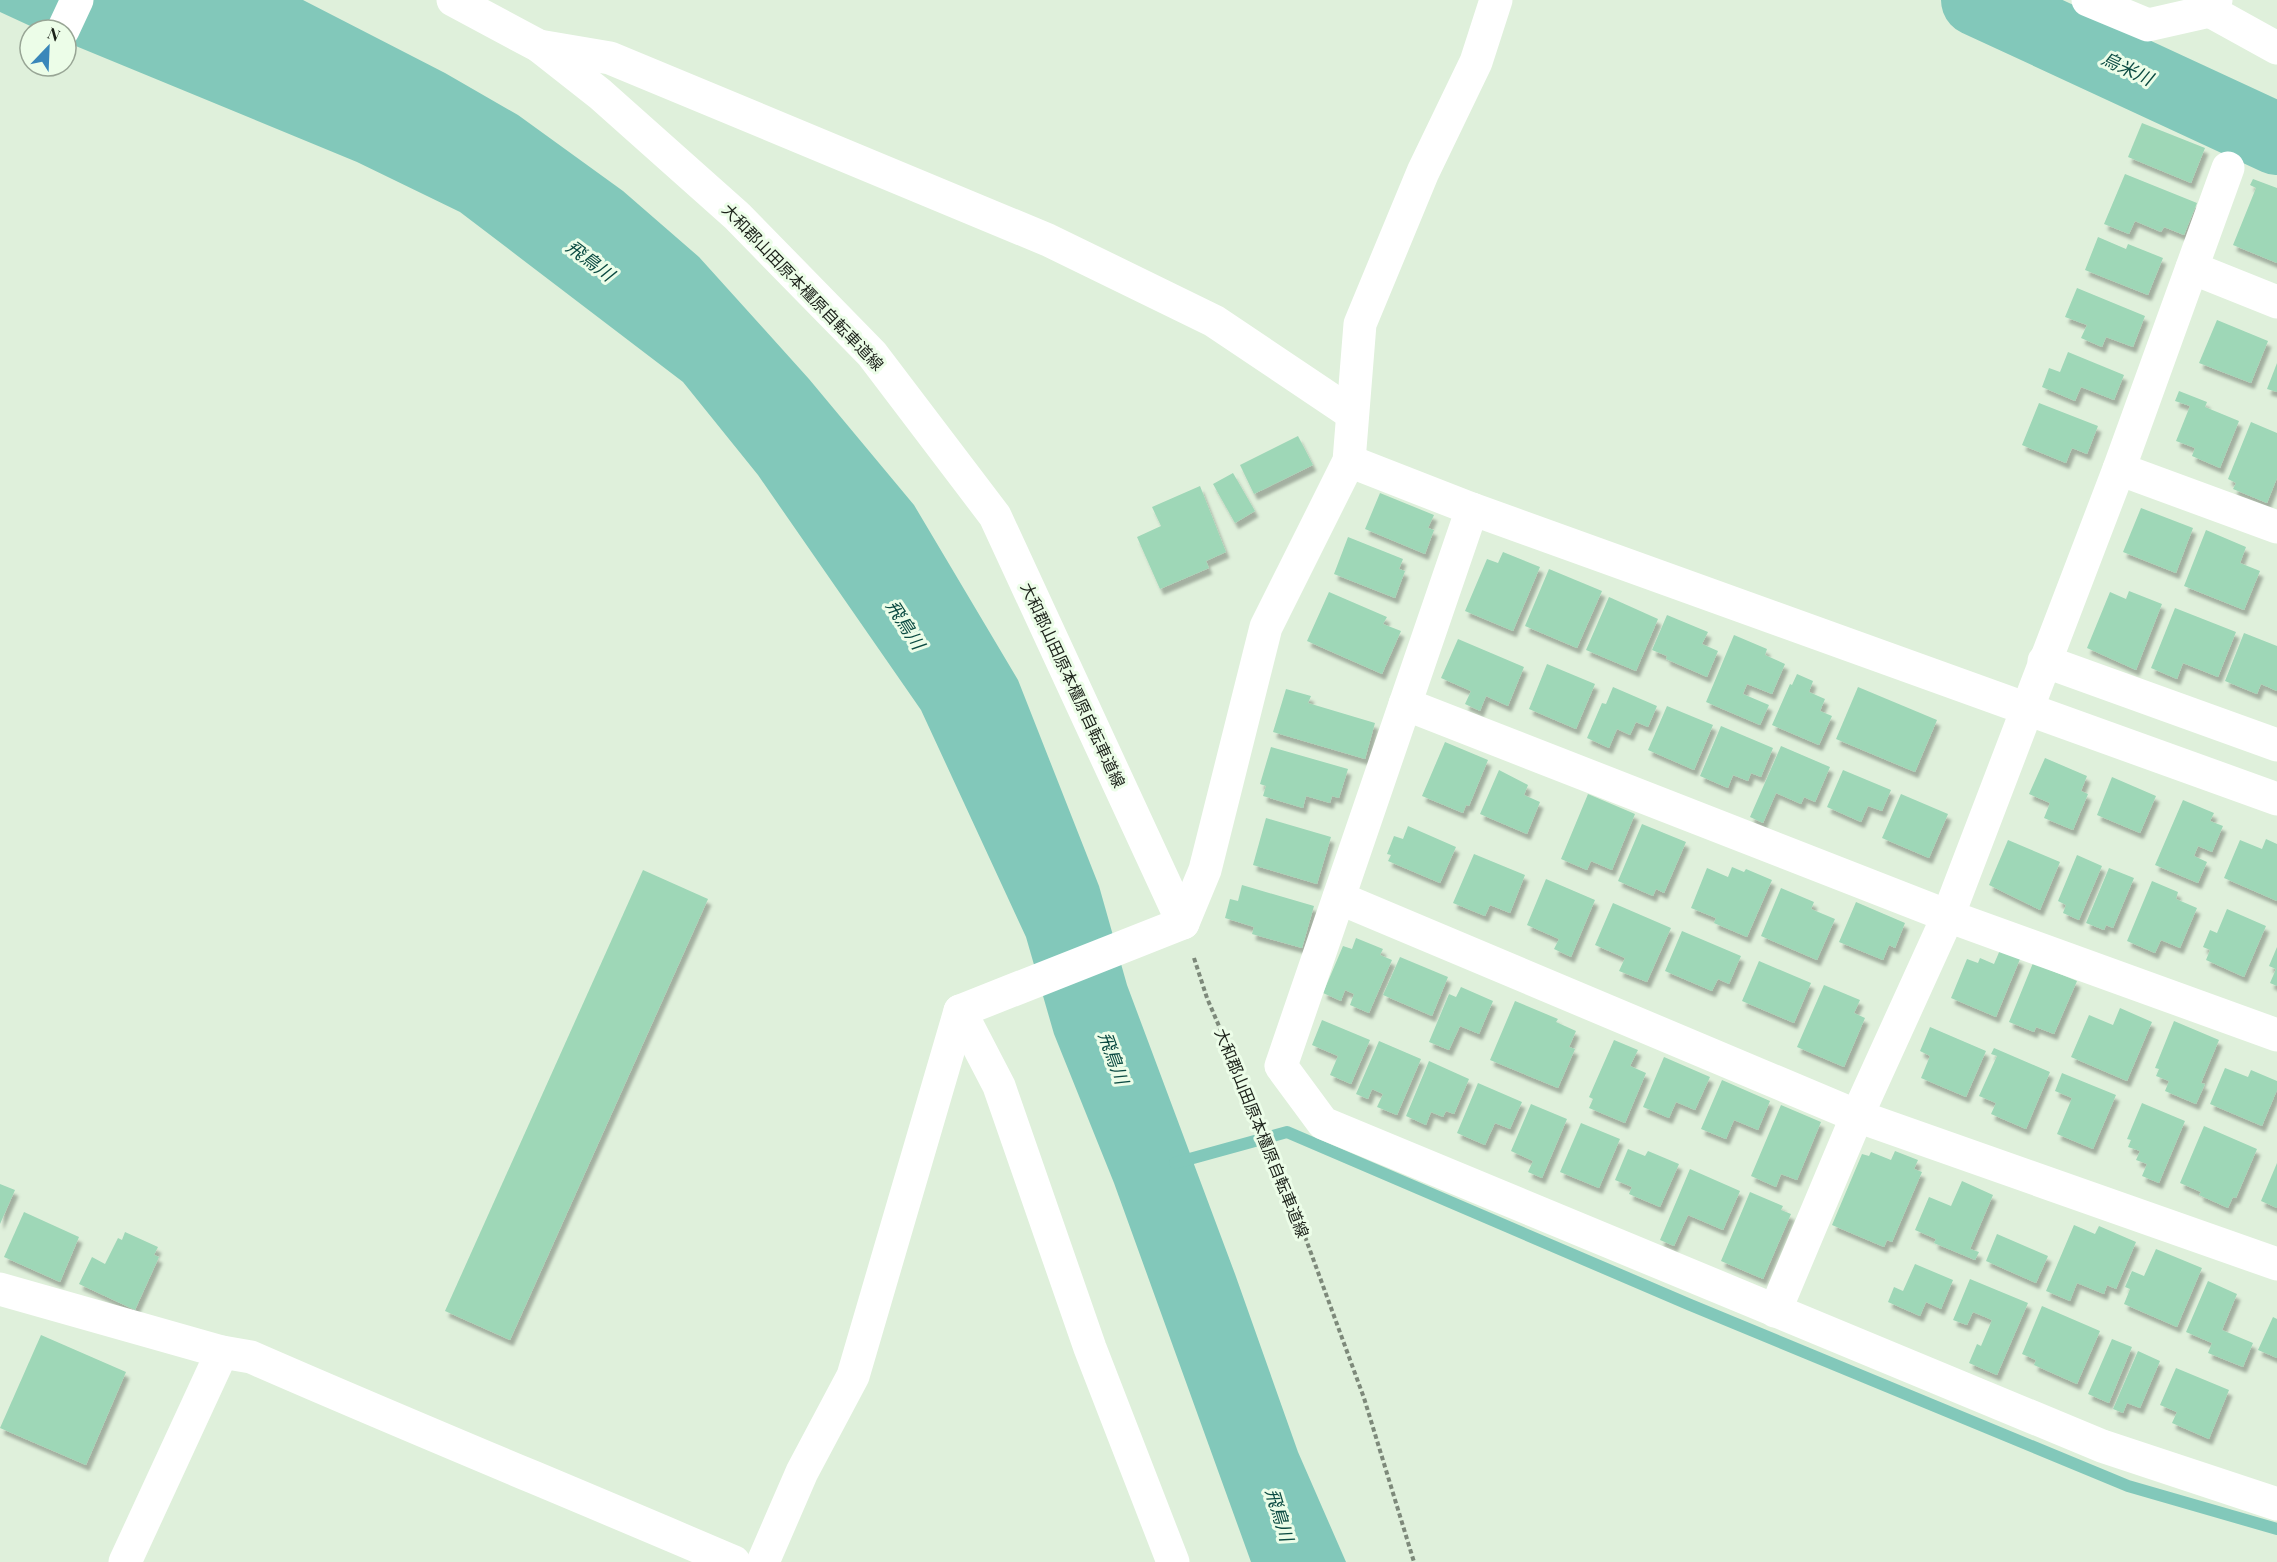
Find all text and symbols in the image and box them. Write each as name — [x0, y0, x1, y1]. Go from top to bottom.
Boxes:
north arrow — [18, 18, 78, 78]
text: N — [45, 22, 64, 46]
water label: 烏米川 — [2098, 46, 2159, 91]
street label: 大和郡山田原本橿原自転車道線 — [718, 199, 889, 375]
water label: 飛鳥川 — [562, 234, 621, 287]
street label: 大和郡山田原本橿原自転車道線 — [1017, 579, 1130, 791]
water label: 飛鳥川 — [881, 595, 932, 655]
street label: 大和郡山田原本橿原自転車道線 — [1211, 1025, 1314, 1241]
water label: 飛鳥川 — [1093, 1028, 1135, 1089]
water label: 飛鳥川 — [1261, 1485, 1300, 1546]

